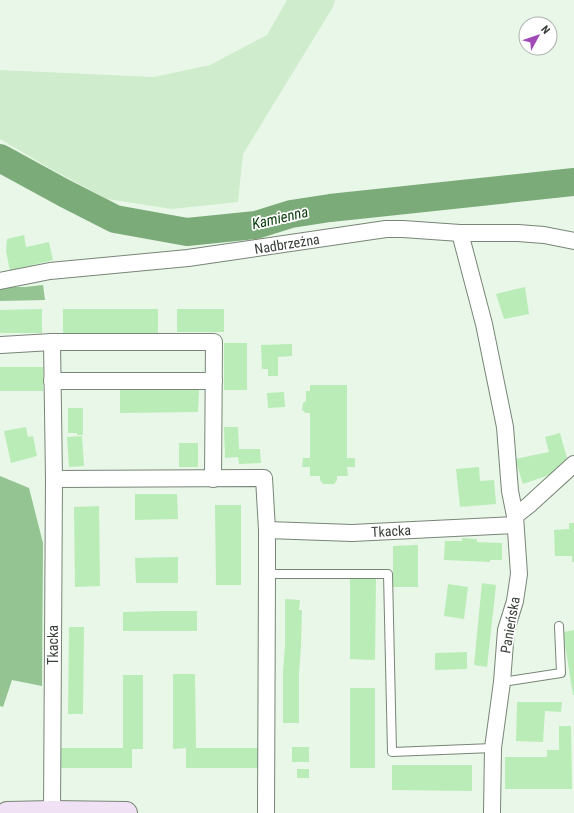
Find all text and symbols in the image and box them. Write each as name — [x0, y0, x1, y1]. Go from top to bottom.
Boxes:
north arrow — [518, 16, 558, 56]
text: N — [538, 23, 553, 37]
water label: Kamienna — [250, 203, 310, 233]
street label: Nadbrzeżna — [253, 231, 321, 257]
street label: Tkacka — [371, 522, 411, 540]
street label: Panieńska — [497, 595, 523, 655]
street label: Tkacka — [45, 625, 61, 665]

